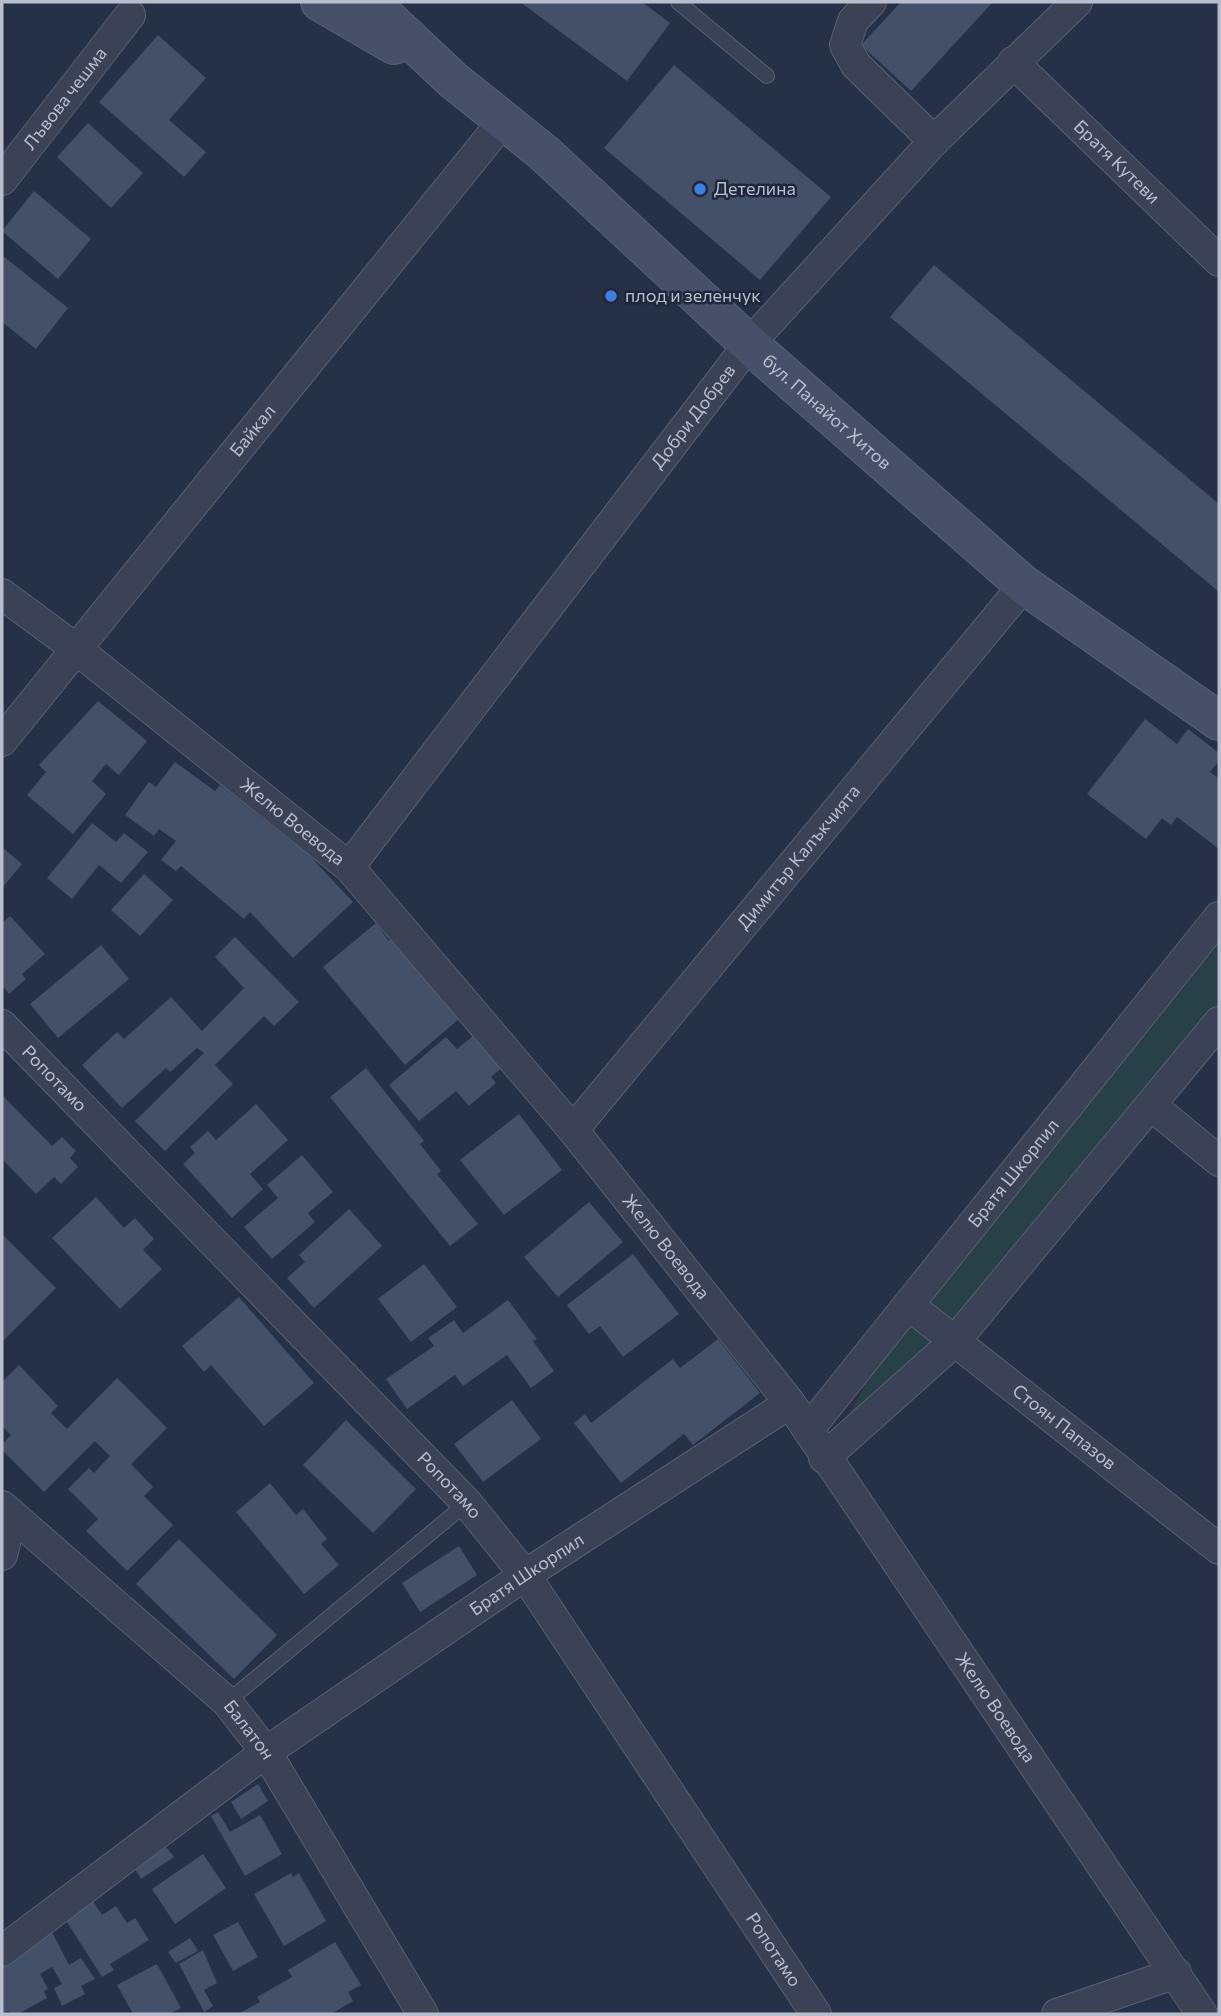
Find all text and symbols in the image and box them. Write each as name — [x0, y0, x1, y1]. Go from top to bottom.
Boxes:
street label: Лъвова чешма — [18, 42, 111, 154]
street label: Братя Кутеви — [1070, 115, 1165, 208]
place label: Детелина — [714, 177, 796, 199]
marker: Детелина — [692, 181, 708, 197]
place label: плод и зеленчук — [625, 284, 761, 306]
marker: плод и зеленчук — [603, 288, 619, 304]
street label: бул. Панайот Хитов — [758, 349, 896, 474]
street label: Добри Добрев — [646, 359, 740, 473]
street label: Байкал — [225, 400, 280, 460]
street label: Желю Воевода — [236, 772, 350, 869]
street label: Димитър Калъкчията — [732, 780, 864, 933]
street label: Ропотамо — [18, 1040, 92, 1116]
street label: Братя Шкорпил — [963, 1114, 1063, 1231]
street label: Желю Воевода — [618, 1189, 715, 1303]
street label: Стоян Папазов — [1008, 1379, 1121, 1474]
street label: Ропотамо — [413, 1447, 487, 1523]
street label: Братя Шкорпил — [465, 1528, 588, 1620]
street label: Желю Воевода — [951, 1648, 1041, 1766]
street label: Балатон — [220, 1695, 280, 1763]
street label: Ропотамо — [742, 1908, 807, 1990]

